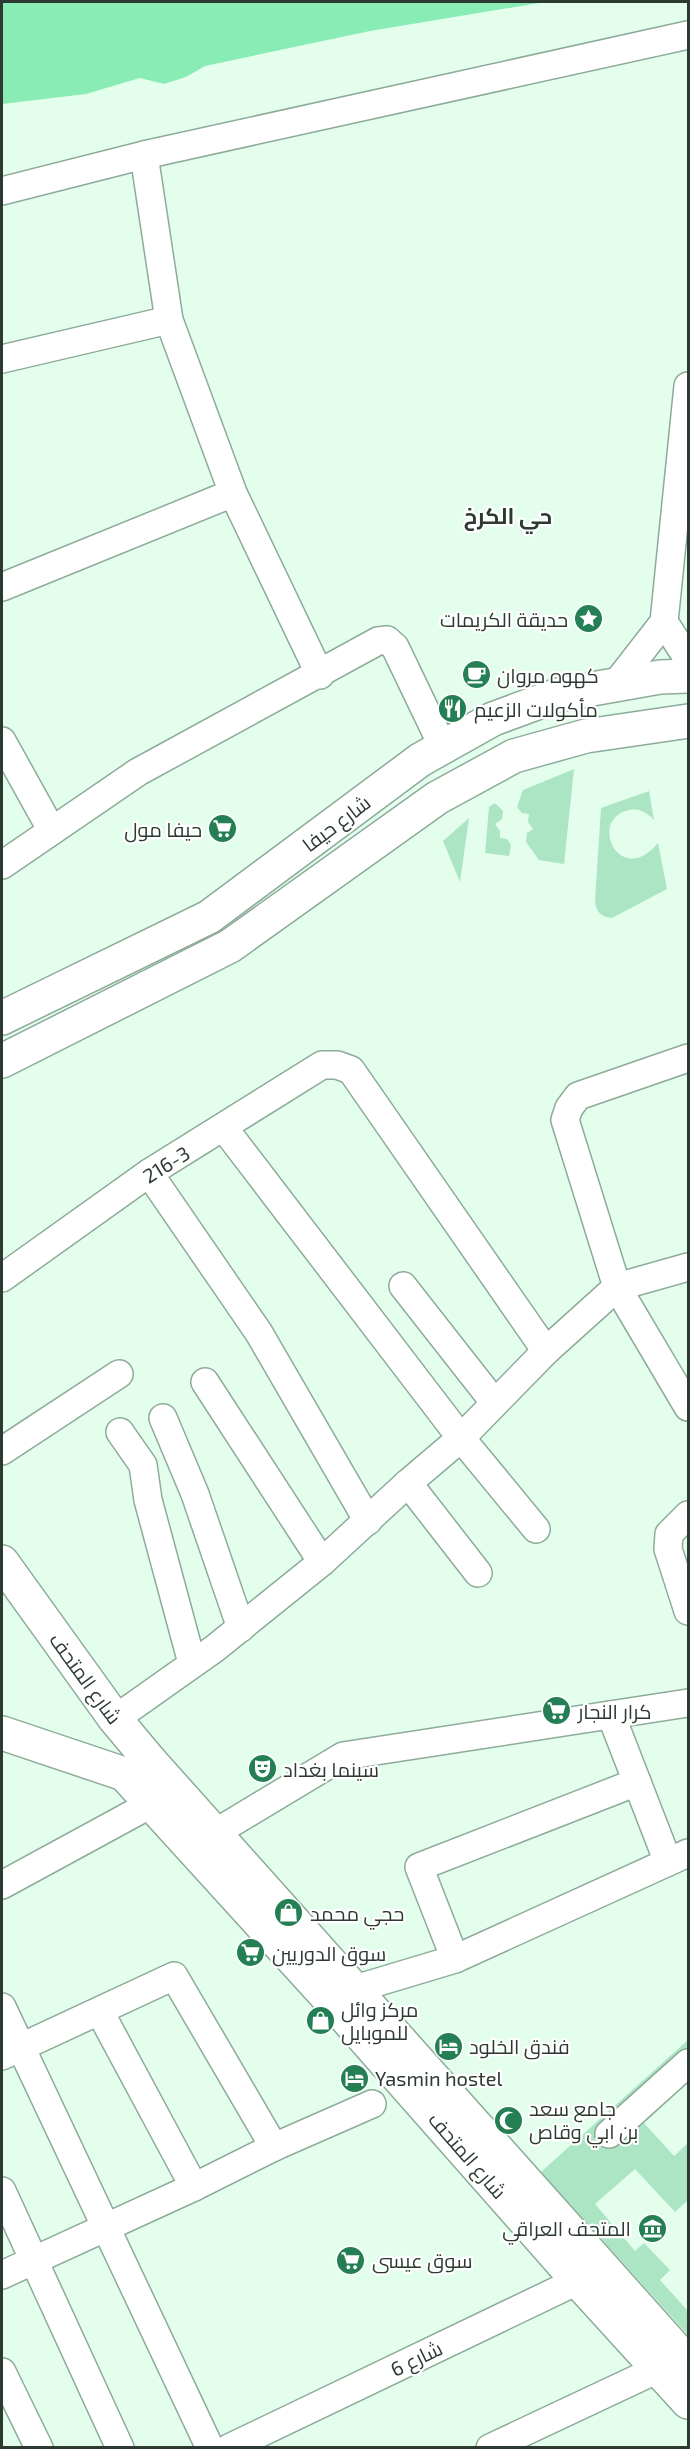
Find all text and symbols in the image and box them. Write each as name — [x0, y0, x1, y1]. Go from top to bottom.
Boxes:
district label: حي الكرخ — [464, 502, 552, 534]
place icon: حديقة الكريمات — [573, 603, 605, 635]
place label: حديقة الكريمات — [440, 607, 568, 632]
cafe icon: كهوه مروان — [460, 659, 492, 691]
place label: كهوه مروان — [497, 663, 599, 689]
restaurant icon: مأكولات الزعيم — [437, 693, 469, 725]
place label: مأكولات الزعيم — [474, 697, 598, 724]
street label: شارع حيفا — [297, 790, 377, 859]
supermarket icon: حيفا مول — [207, 813, 239, 845]
place label: حيفا مول — [124, 817, 202, 843]
street label: 216-3 — [138, 1140, 194, 1188]
street label: شارع المتحف — [43, 1628, 127, 1730]
supermarket icon: كرار النجار — [541, 1695, 573, 1727]
place label: كرار النجار — [577, 1699, 652, 1724]
theatre icon: سينما بغداد — [246, 1753, 278, 1785]
place label: سينما بغداد — [283, 1757, 379, 1781]
shop icon: حجي محمد — [273, 1897, 305, 1929]
place label: حجي محمد — [310, 1901, 404, 1930]
supermarket icon: سوق الدوريين — [235, 1937, 267, 1969]
place label: سوق الدوريين — [272, 1941, 386, 1967]
place label: مركز وائل للموبايل — [341, 1997, 418, 2046]
shop icon: مركز وائل للموبايل — [304, 2005, 336, 2037]
hotel icon: فندق الخلود — [432, 2030, 464, 2062]
place label: فندق الخلود — [469, 2034, 570, 2060]
hotel icon: Yasmin hostel — [338, 2062, 370, 2094]
place label: Yasmin hostel — [375, 2066, 502, 2090]
place label: جامع سعد بن ابي وقاص — [529, 2096, 638, 2148]
mosque icon: جامع سعد بن ابي وقاص — [492, 2104, 524, 2136]
street label: شارع المتحف — [422, 2107, 512, 2205]
museum icon: المتحف العراقي — [636, 2212, 668, 2244]
place label: المتحف العراقي — [502, 2216, 631, 2245]
supermarket icon: سوق عيسى — [335, 2244, 367, 2276]
place label: سوق عيسى — [372, 2248, 472, 2274]
street label: شارع 6 — [386, 2335, 447, 2383]

